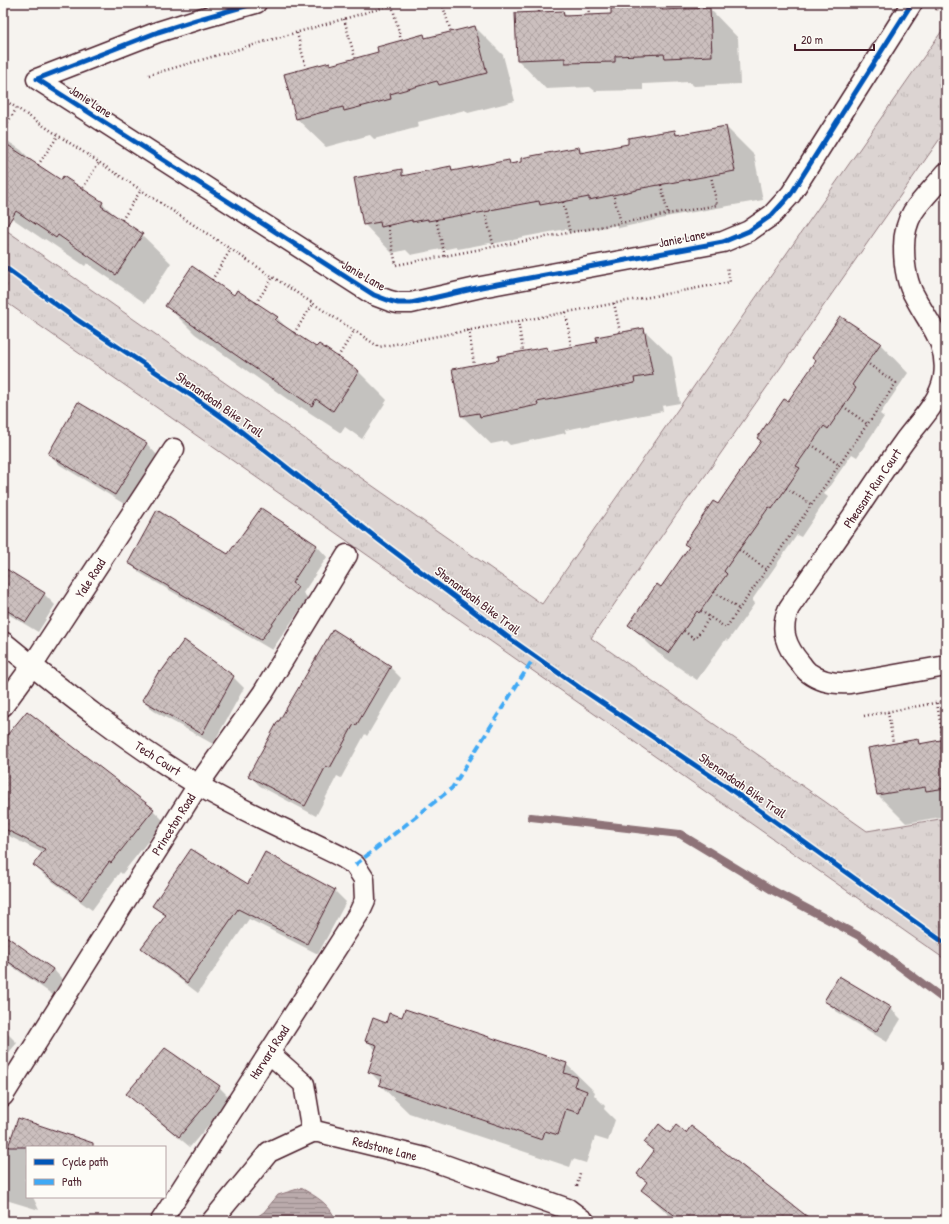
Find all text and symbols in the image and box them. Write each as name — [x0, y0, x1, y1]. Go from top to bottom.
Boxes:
scale bar — [795, 26, 874, 52]
text: 20 m — [801, 31, 823, 48]
street label: Janie Lane — [66, 80, 116, 122]
street label: Janie Lane — [657, 225, 707, 251]
street label: Janie Lane — [339, 255, 389, 295]
street label: Shenandoah Bike Trail — [173, 367, 268, 441]
street label: Pheasant Run Court — [839, 444, 906, 531]
street label: Yale Road — [71, 555, 109, 601]
street label: Shenandoah Bike Trail — [431, 562, 525, 638]
street label: Tech Court — [131, 736, 185, 780]
street label: Shenandoah Bike Trail — [696, 748, 791, 822]
street label: Princeton Road — [147, 789, 199, 859]
street label: Harvard Road — [245, 1022, 293, 1082]
street label: Redstone Lane — [351, 1131, 419, 1165]
legend — [26, 1146, 166, 1198]
text: Cycle path — [62, 1153, 108, 1170]
text: Path — [62, 1173, 82, 1190]

